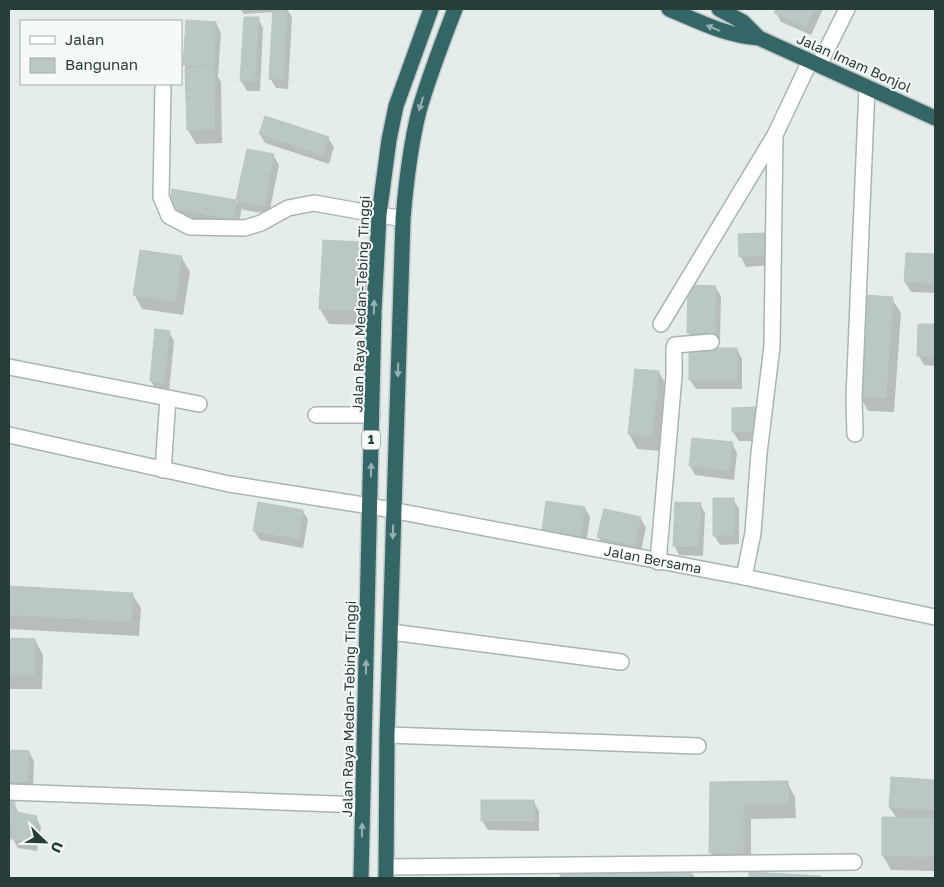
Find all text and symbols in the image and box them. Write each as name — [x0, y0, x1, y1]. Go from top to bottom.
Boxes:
legend — [20, 20, 182, 85]
one-way arrow — [705, 23, 720, 31]
text: Jalan — [65, 30, 104, 48]
street label: Jalan Imam Bonjol — [794, 30, 914, 95]
text: Bangunan — [65, 55, 138, 73]
one-way arrow — [417, 97, 425, 112]
street label: Jalan Raya Medan-Tebing Tinggi — [348, 195, 373, 413]
one-way arrow — [371, 299, 379, 315]
one-way arrow — [394, 362, 402, 378]
road number: 1 — [362, 430, 380, 450]
one-way arrow — [367, 461, 375, 477]
one-way arrow — [389, 525, 397, 541]
street label: Jalan Bersama — [603, 542, 703, 577]
street label: Jalan Raya Medan-Tebing Tinggi — [338, 600, 359, 818]
one-way arrow — [362, 659, 370, 675]
north arrow — [20, 817, 70, 867]
one-way arrow — [358, 821, 366, 837]
text: U — [48, 839, 67, 855]

